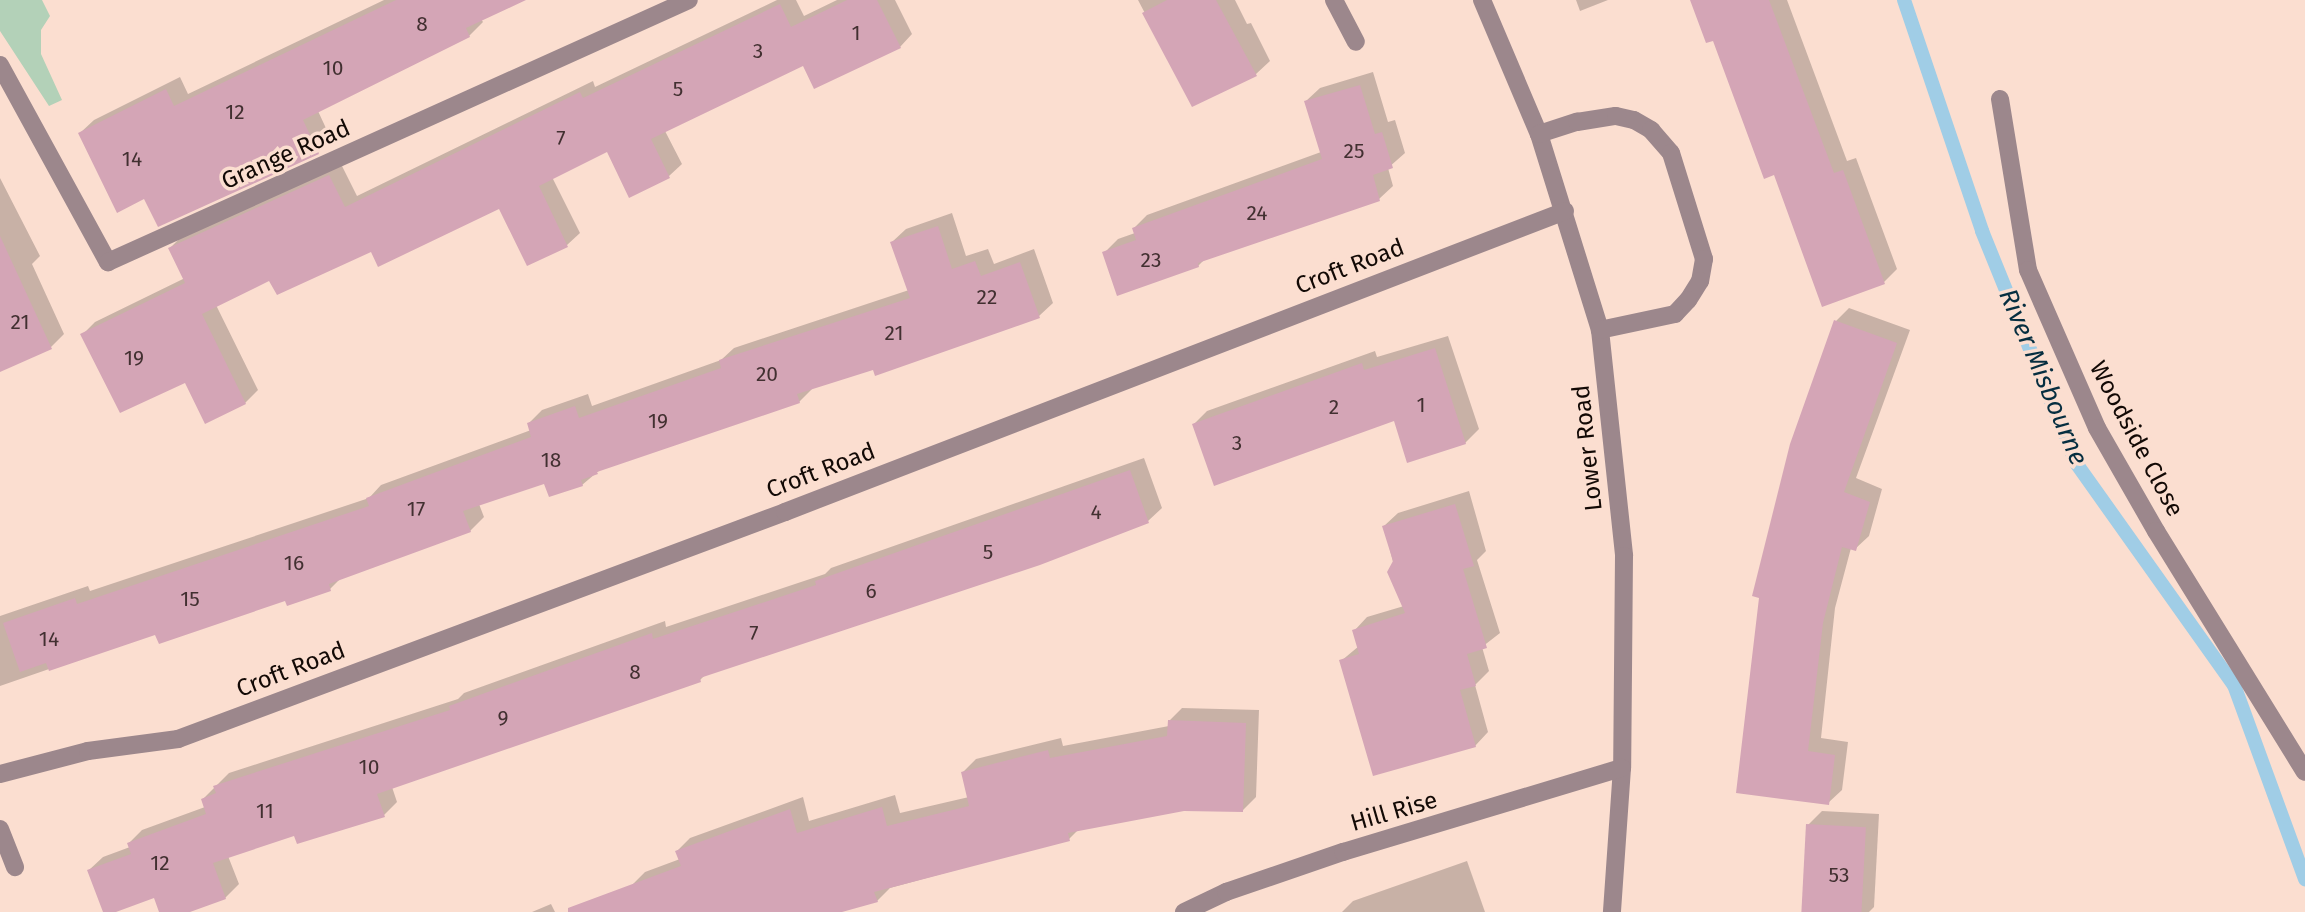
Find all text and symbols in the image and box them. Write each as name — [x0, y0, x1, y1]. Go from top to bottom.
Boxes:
house number: 8 — [416, 11, 428, 37]
house number: 1 — [851, 20, 861, 46]
house number: 3 — [753, 38, 763, 64]
house number: 10 — [323, 55, 343, 81]
house number: 5 — [673, 76, 683, 102]
house number: 12 — [225, 99, 245, 125]
street label: Grange Road — [217, 114, 355, 196]
house number: 7 — [556, 125, 566, 151]
house number: 25 — [1344, 138, 1364, 164]
house number: 14 — [122, 146, 142, 172]
house number: 24 — [1247, 200, 1267, 226]
street label: Croft Road — [1292, 233, 1408, 301]
house number: 23 — [1141, 247, 1161, 273]
house number: 22 — [977, 284, 997, 310]
water label: River Misbourne — [1992, 284, 2094, 470]
house number: 21 — [11, 309, 29, 335]
house number: 21 — [885, 320, 903, 346]
house number: 19 — [124, 345, 144, 371]
street label: Woodside Close — [2083, 356, 2189, 522]
house number: 20 — [756, 361, 778, 387]
street label: Lower Road — [1567, 384, 1609, 512]
house number: 1 — [1416, 392, 1426, 418]
house number: 2 — [1329, 394, 1339, 420]
house number: 19 — [648, 408, 668, 434]
house number: 3 — [1232, 430, 1242, 456]
street label: Croft Road — [763, 437, 879, 505]
house number: 18 — [541, 447, 561, 473]
house number: 17 — [407, 496, 425, 522]
house number: 4 — [1090, 499, 1102, 525]
house number: 5 — [983, 539, 993, 565]
house number: 16 — [284, 550, 304, 576]
house number: 6 — [865, 578, 877, 604]
house number: 15 — [180, 586, 200, 612]
house number: 7 — [749, 620, 759, 646]
house number: 14 — [39, 626, 59, 652]
street label: Croft Road — [233, 636, 349, 704]
house number: 8 — [629, 659, 641, 685]
house number: 9 — [497, 705, 509, 731]
house number: 10 — [359, 754, 379, 780]
street label: Hill Rise — [1347, 786, 1441, 838]
house number: 11 — [256, 798, 274, 824]
house number: 12 — [150, 850, 170, 876]
house number: 53 — [1829, 862, 1849, 888]

